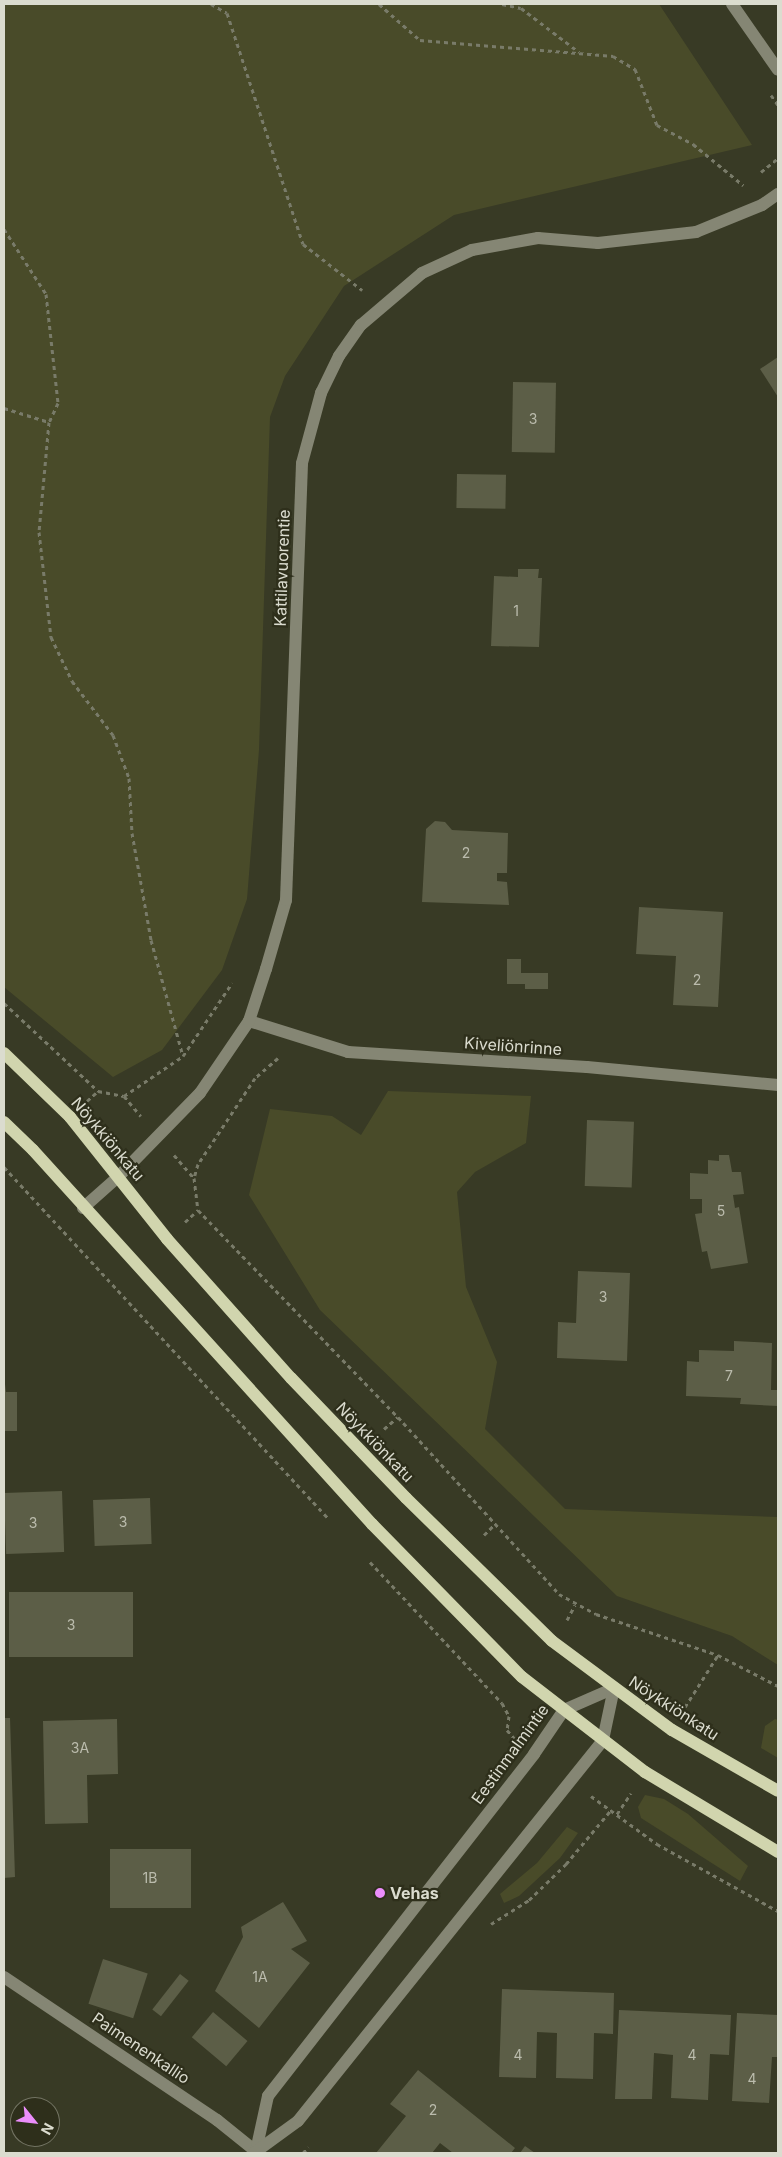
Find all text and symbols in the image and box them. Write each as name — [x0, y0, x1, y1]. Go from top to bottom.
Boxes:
house number: 3 — [529, 411, 537, 427]
street label: Kattilavuorentie — [270, 509, 294, 627]
house number: 1 — [513, 603, 519, 619]
house number: 2 — [462, 845, 470, 861]
house number: 2 — [693, 972, 701, 988]
street label: Kiveliönrinne — [463, 1033, 563, 1059]
street label: Nöykkiönkatu — [67, 1093, 149, 1185]
house number: 5 — [717, 1203, 725, 1219]
house number: 3 — [599, 1289, 607, 1305]
house number: 7 — [725, 1368, 733, 1384]
street label: Nöykkiönkatu — [332, 1398, 418, 1486]
house number: 3 — [119, 1514, 127, 1530]
house number: 3 — [29, 1515, 37, 1531]
house number: 3 — [67, 1617, 75, 1633]
street label: Nöykkiönkatu — [625, 1672, 723, 1744]
street label: Eestinmalmintie — [467, 1700, 553, 1808]
house number: 3A — [71, 1740, 89, 1756]
house number: 1B — [143, 1870, 157, 1886]
place label: Vehas — [390, 1883, 439, 1903]
marker: Vehas — [374, 1887, 386, 1899]
house number: 1A — [252, 1969, 268, 1985]
street label: Paimenenkallio — [89, 2008, 193, 2088]
house number: 4 — [513, 2047, 523, 2063]
house number: 4 — [687, 2047, 697, 2063]
house number: 4 — [747, 2071, 757, 2087]
north arrow — [10, 2097, 60, 2147]
house number: 2 — [429, 2102, 437, 2118]
text: N — [38, 2120, 58, 2138]

